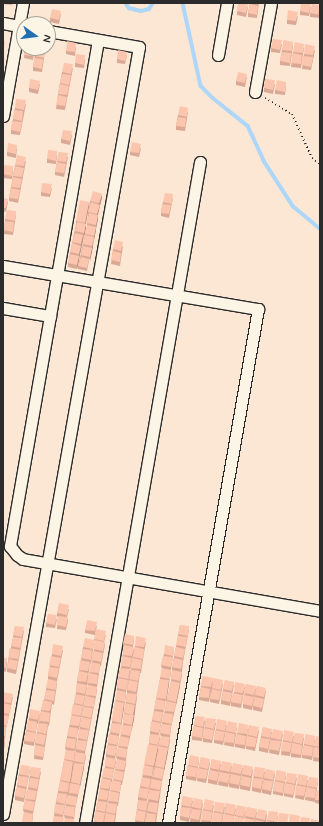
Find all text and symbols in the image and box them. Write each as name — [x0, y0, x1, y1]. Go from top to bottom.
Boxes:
north arrow — [16, 16, 56, 56]
text: N — [39, 33, 54, 44]

